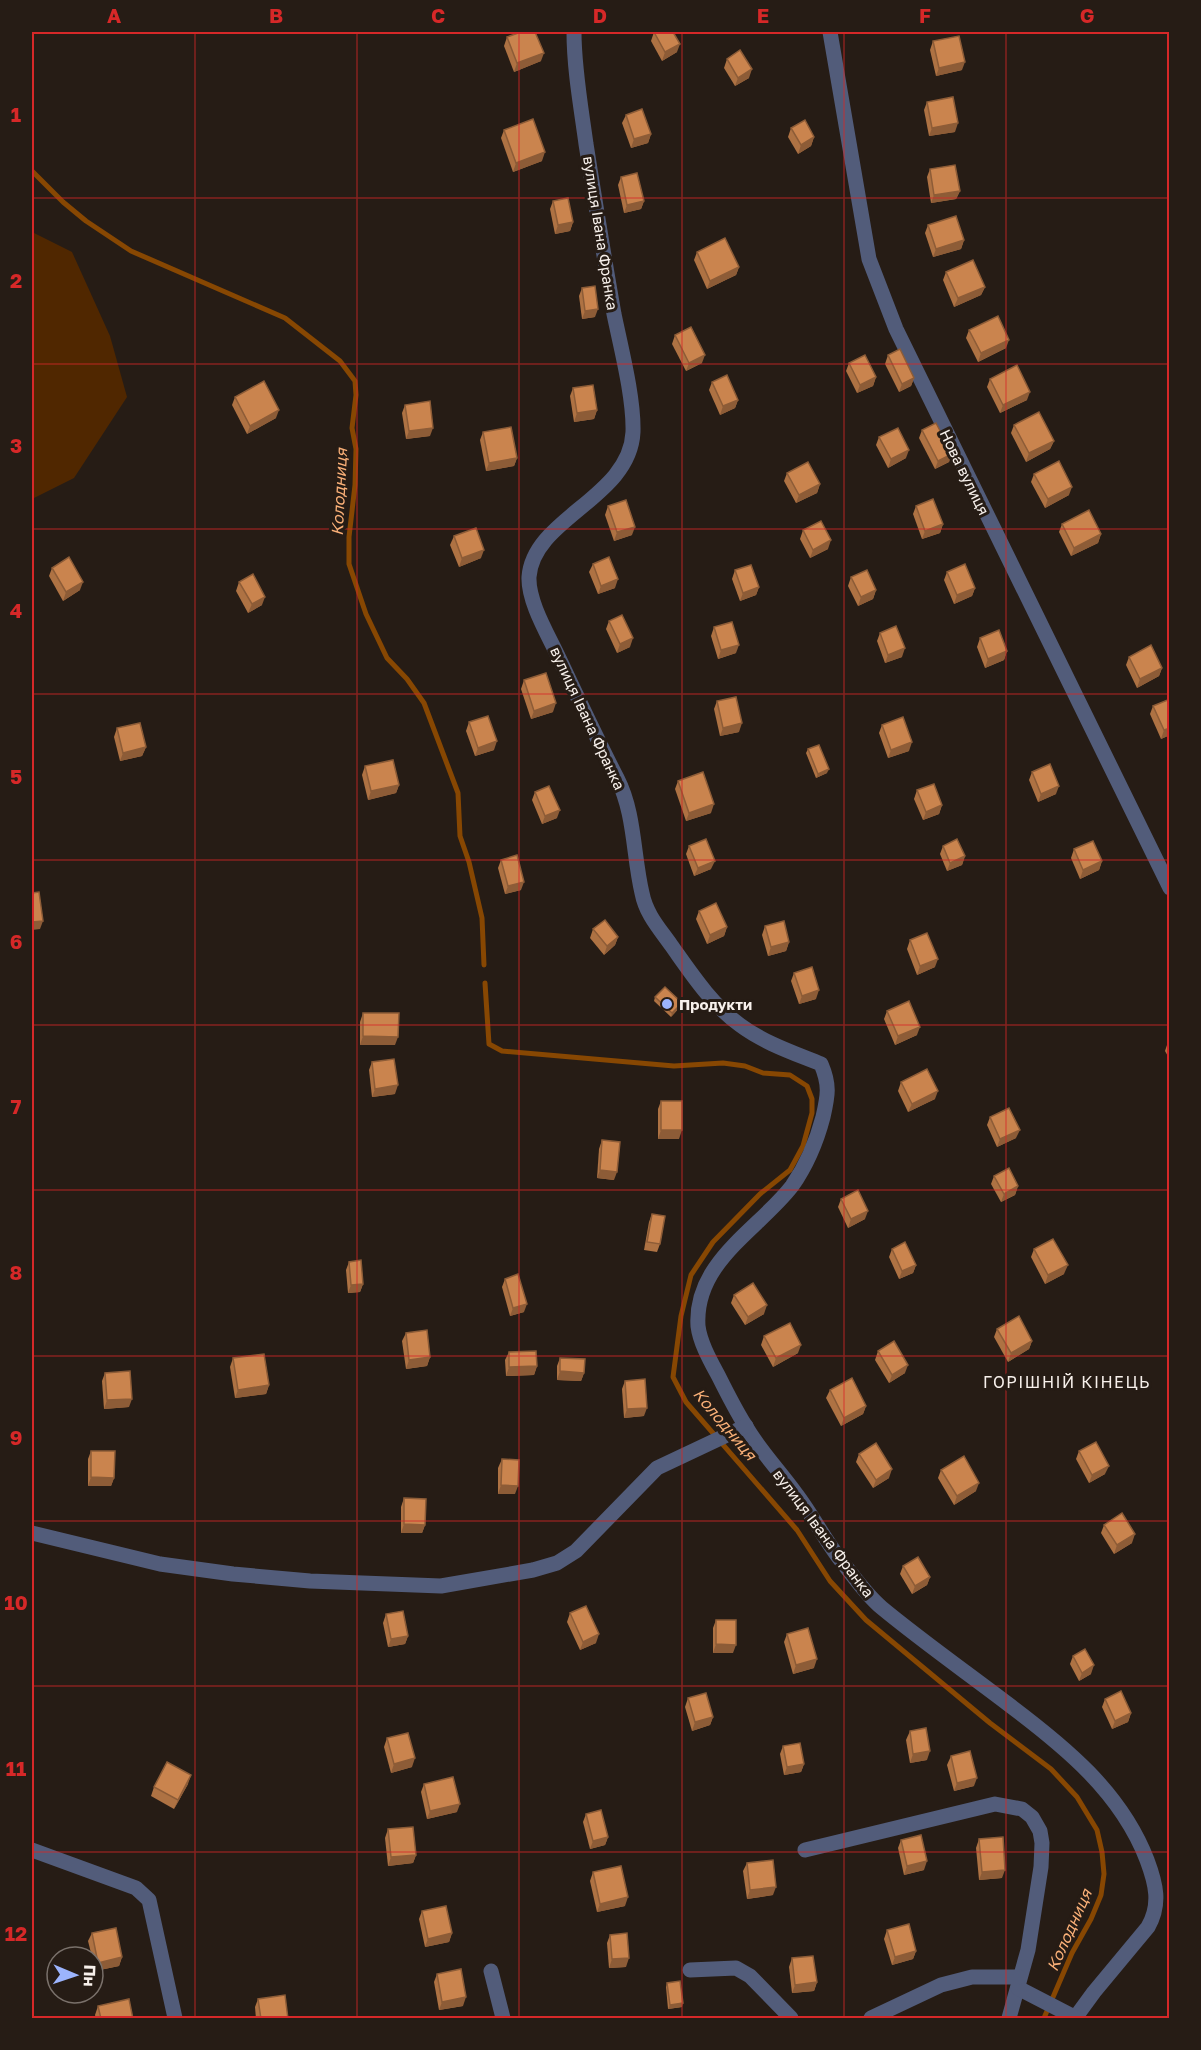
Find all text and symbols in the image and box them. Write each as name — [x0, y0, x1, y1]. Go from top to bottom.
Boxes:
text: A — [107, 3, 121, 27]
text: B — [269, 3, 283, 27]
text: C — [431, 3, 445, 27]
text: D — [593, 3, 607, 27]
text: E — [757, 3, 769, 27]
text: F — [919, 3, 931, 27]
text: G — [1080, 3, 1094, 27]
text: 1 — [11, 102, 21, 126]
street label: вулиця Івана Франка — [580, 155, 622, 311]
text: 2 — [10, 268, 22, 292]
street label: Нова вулиця — [936, 426, 994, 518]
text: 3 — [10, 433, 22, 457]
water label: Колодниця — [327, 447, 351, 536]
text: 4 — [10, 598, 22, 622]
street label: вулиця Івана Франка — [547, 644, 629, 792]
text: 5 — [10, 764, 22, 788]
text: 6 — [10, 929, 22, 953]
place label: Продукти — [679, 995, 752, 1013]
marker: Продукти — [660, 997, 674, 1011]
text: 7 — [11, 1094, 22, 1118]
text: 8 — [10, 1260, 22, 1284]
district label: ГОРІШНІЙ КІНЕЦЬ — [983, 1372, 1151, 1392]
water label: Колодниця — [689, 1384, 761, 1465]
text: 9 — [10, 1425, 22, 1449]
street label: вулиця Івана Франка — [770, 1465, 878, 1601]
text: 10 — [4, 1590, 28, 1614]
text: 11 — [6, 1756, 26, 1780]
water label: Колодниця — [1042, 1885, 1096, 1974]
text: 12 — [5, 1921, 27, 1945]
north arrow — [45, 1945, 105, 2005]
text: Пн — [80, 1964, 100, 1987]

